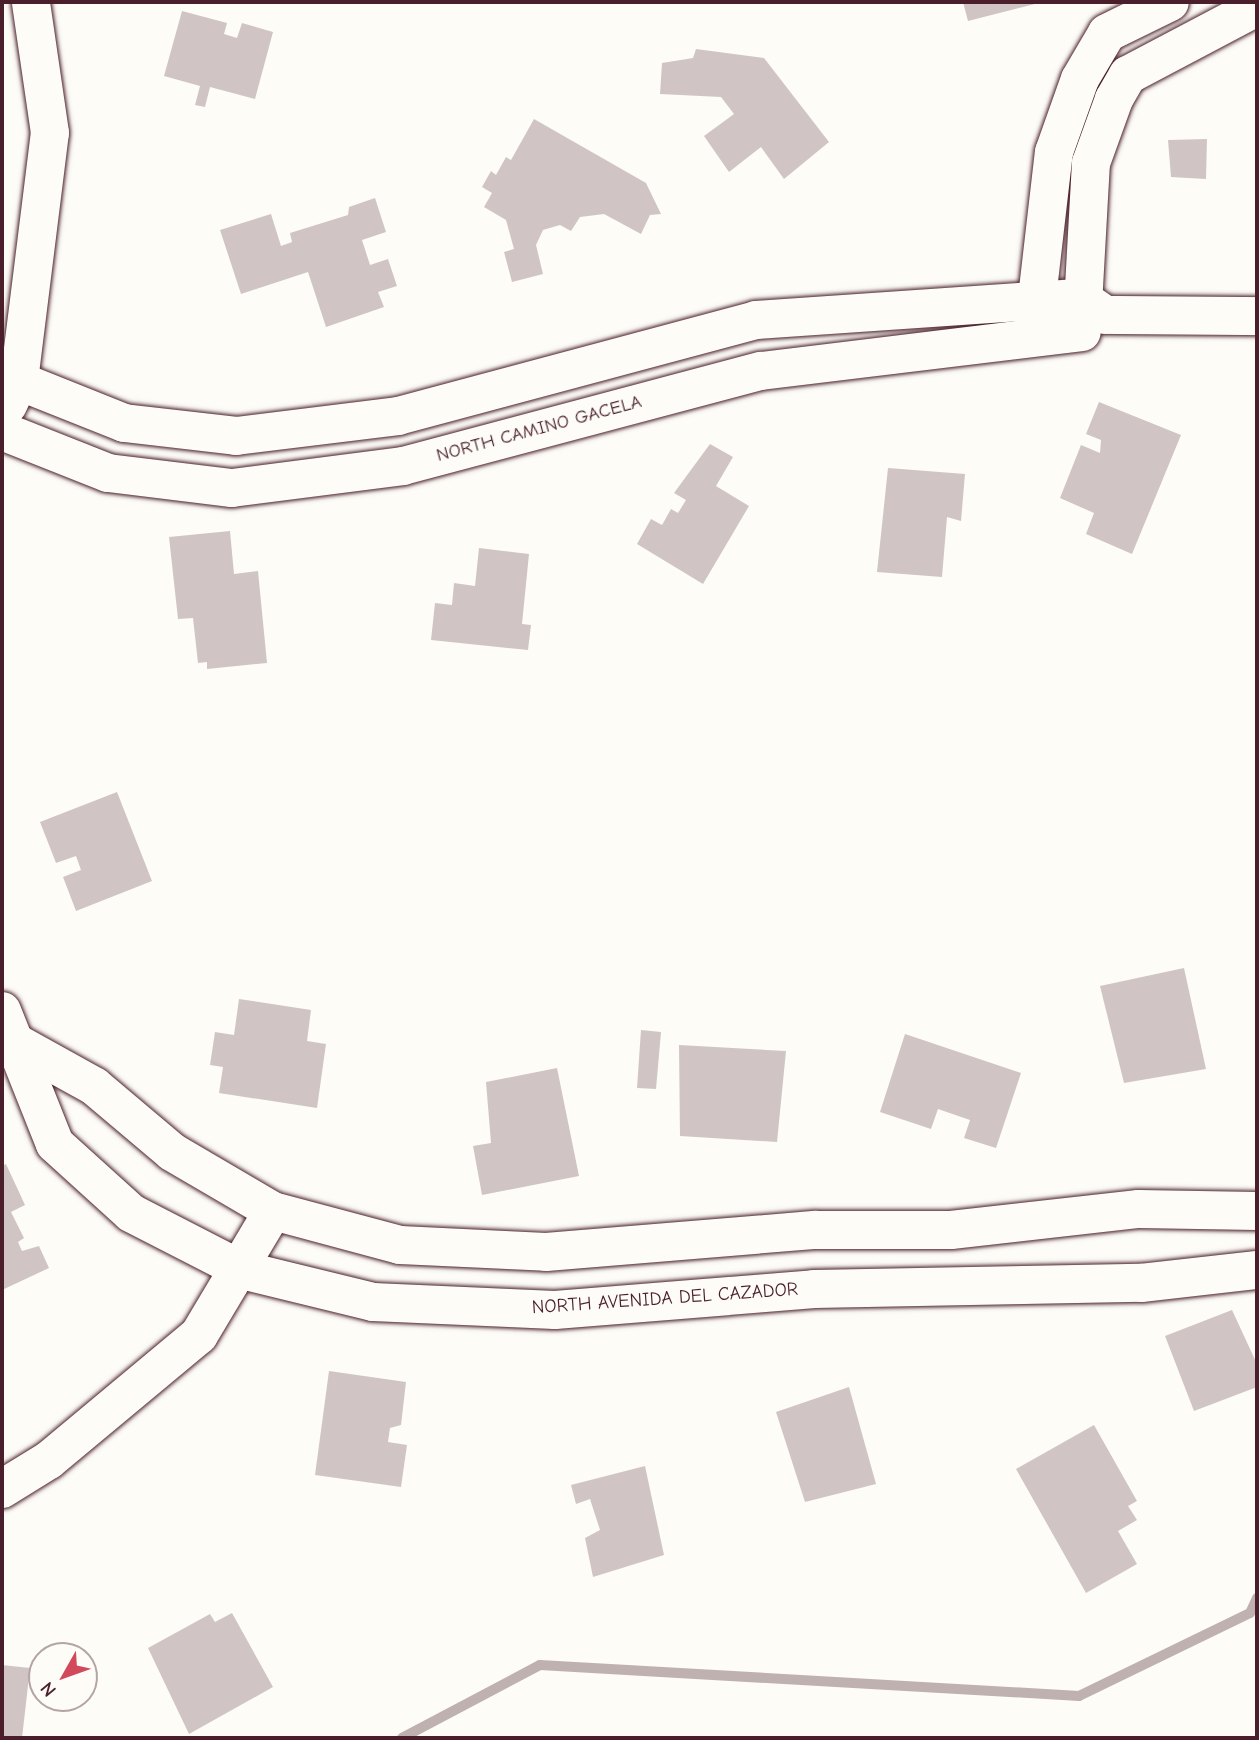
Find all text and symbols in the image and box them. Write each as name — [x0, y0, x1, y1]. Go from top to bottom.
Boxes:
street label: NORTH CAMINO GACELA — [434, 391, 644, 467]
street label: NORTH AVENIDA DEL CAZADOR — [531, 1278, 799, 1320]
north arrow — [28, 1642, 98, 1712]
text: N — [36, 1677, 61, 1701]

